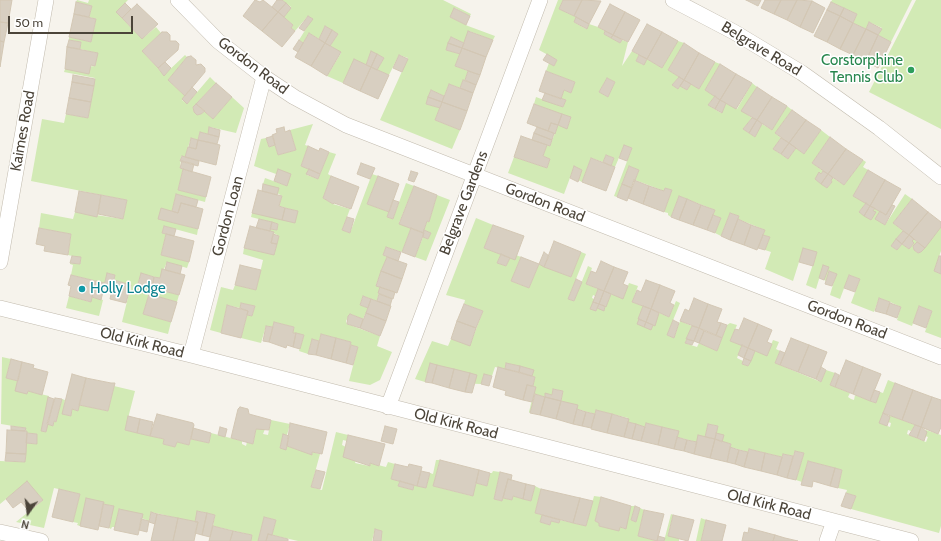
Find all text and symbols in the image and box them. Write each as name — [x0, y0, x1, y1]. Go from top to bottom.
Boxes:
scale bar — [10, 8, 135, 34]
text: 50 m — [15, 15, 43, 30]
street label: Belgrave Road — [718, 18, 804, 80]
street label: Gordon Road — [214, 34, 292, 98]
place label: Corstorphine Tennis Club — [821, 52, 903, 87]
marker: Corstorphine Tennis Club — [906, 65, 916, 75]
street label: Kaimes Road — [7, 89, 39, 173]
street label: Belgrave Gardens — [436, 148, 492, 258]
street label: Gordon Loan — [209, 174, 247, 258]
street label: Gordon Road — [503, 180, 587, 226]
place label: Holly Lodge — [90, 280, 166, 298]
marker: Holly Lodge — [77, 284, 87, 294]
street label: Gordon Road — [805, 297, 889, 343]
street label: Old Kirk Road — [98, 324, 186, 362]
street label: Old Kirk Road — [412, 405, 500, 443]
street label: Old Kirk Road — [725, 486, 813, 524]
north arrow — [8, 493, 48, 533]
text: N — [20, 517, 31, 532]

